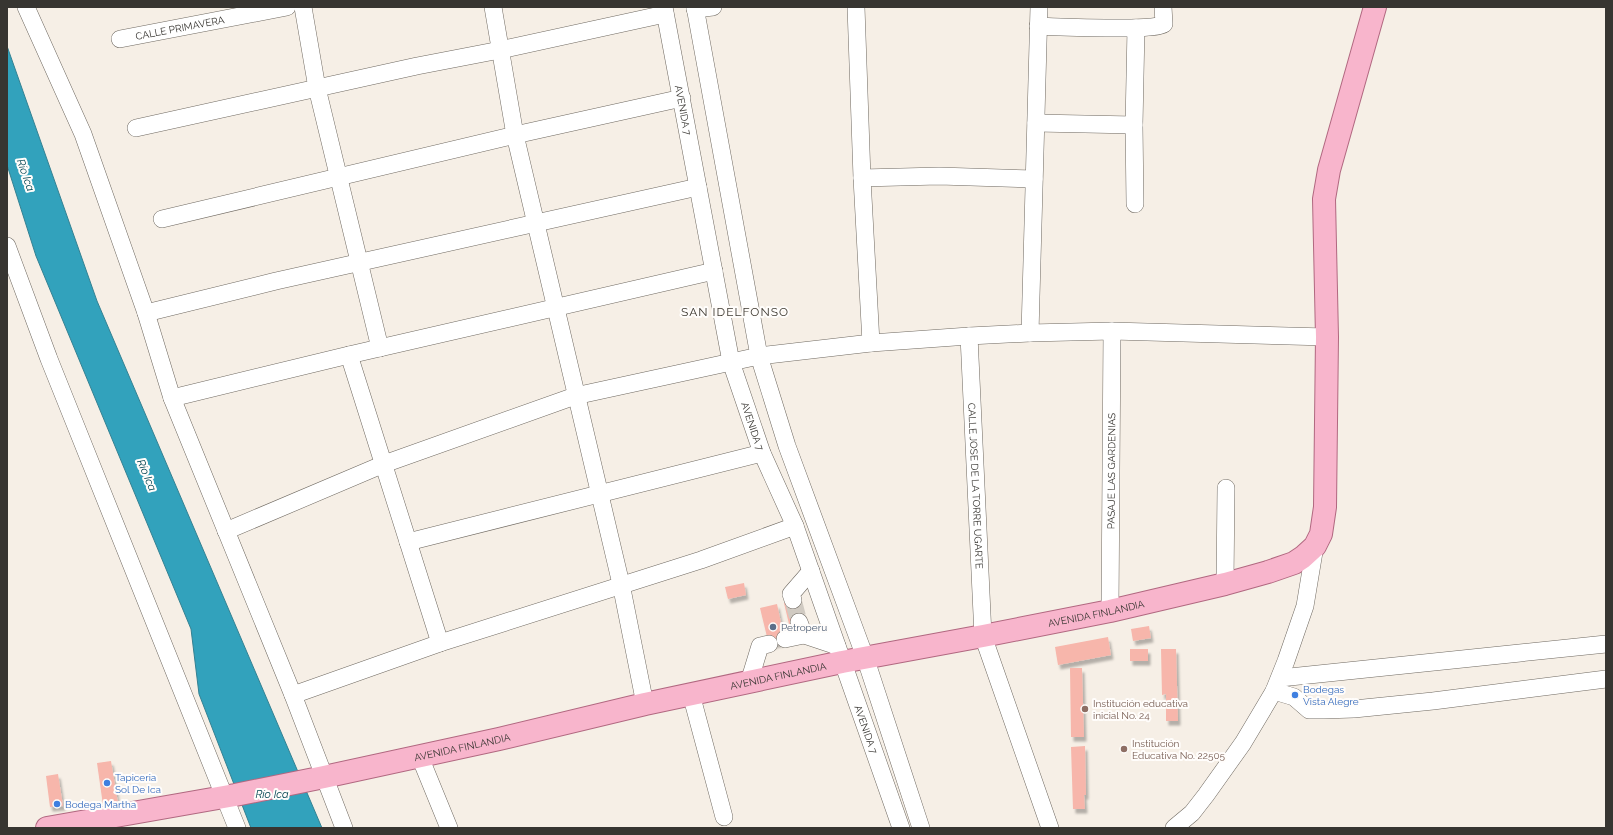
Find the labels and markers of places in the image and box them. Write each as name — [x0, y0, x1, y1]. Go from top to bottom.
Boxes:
marker: Petroperu — [768, 622, 778, 632]
place label: Petroperu — [781, 622, 827, 633]
place label: Bodegas Vista Alegre — [1303, 684, 1359, 707]
marker: Bodegas Vista Alegre — [1290, 690, 1300, 700]
place label: Institución educativa inicial No. 24 — [1093, 698, 1188, 721]
marker: Institución educativa inicial No. 24 — [1080, 704, 1090, 714]
place label: Institución Educativa No. 22505 — [1132, 738, 1226, 761]
marker: Institución Educativa No. 22505 — [1119, 744, 1129, 754]
place label: Tapiceria Sol De Ica — [115, 772, 161, 795]
marker: Tapiceria Sol De Ica — [102, 778, 112, 788]
marker: Bodega Martha — [52, 799, 62, 809]
place label: Bodega Martha — [65, 799, 136, 810]

